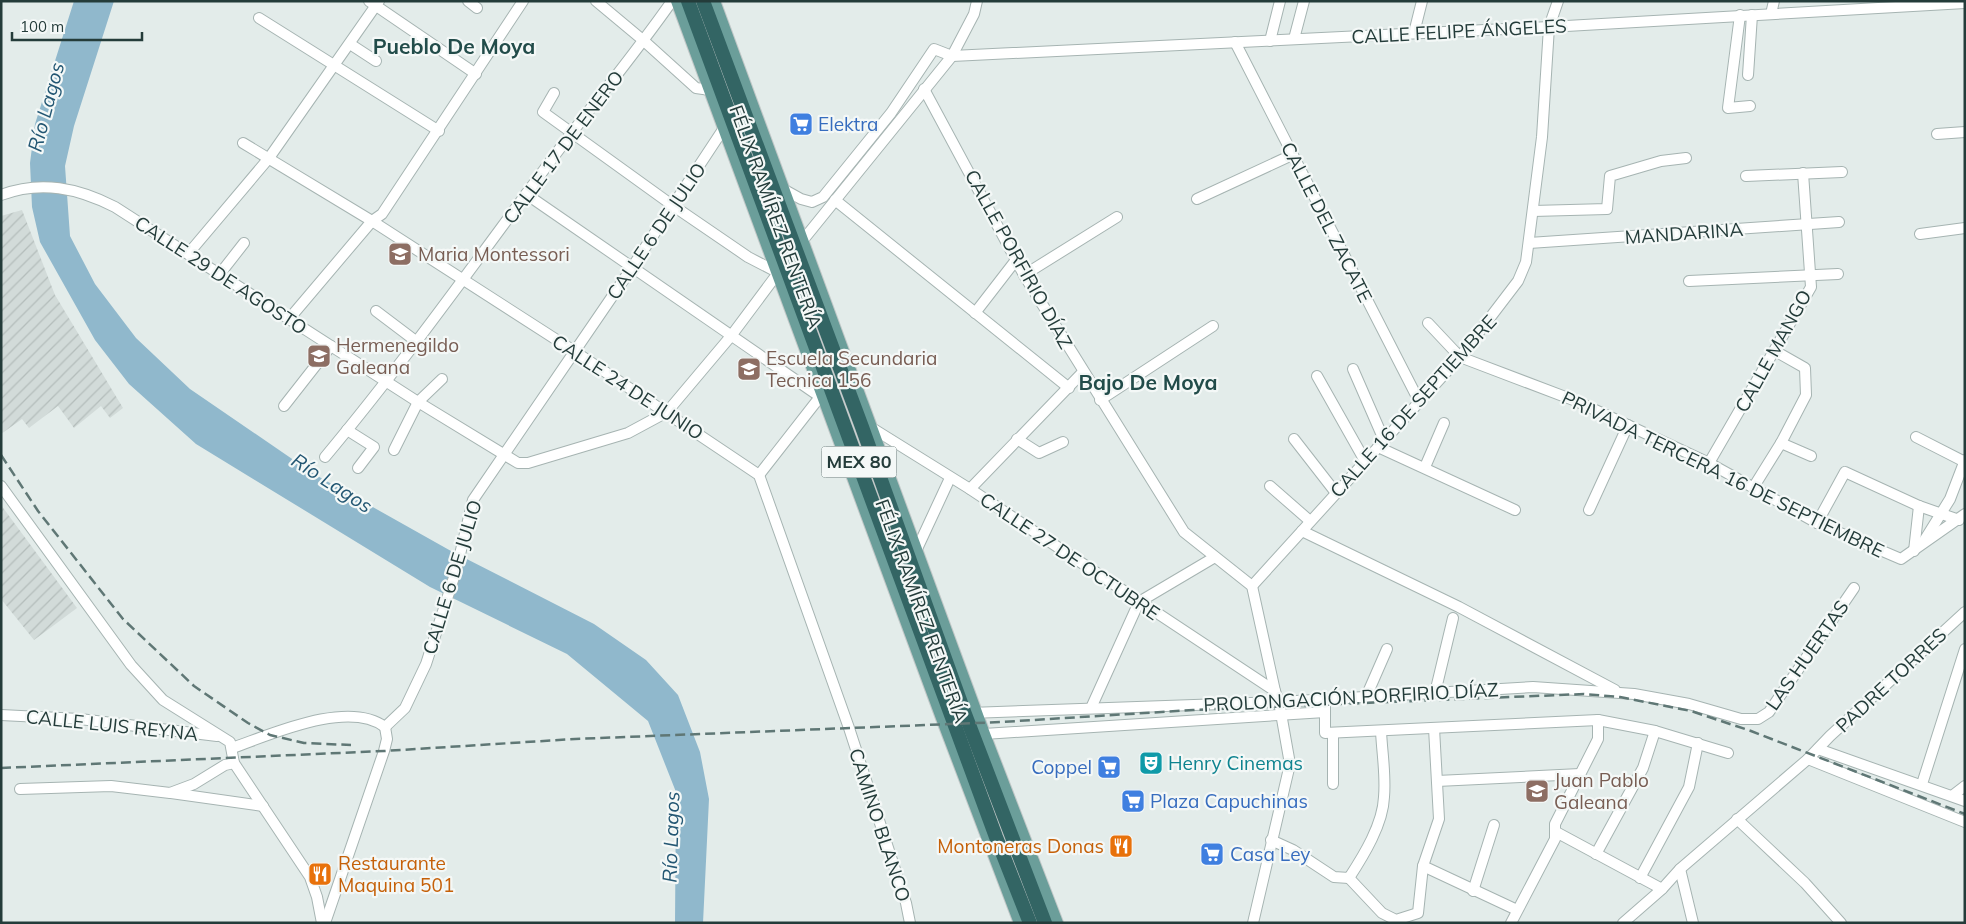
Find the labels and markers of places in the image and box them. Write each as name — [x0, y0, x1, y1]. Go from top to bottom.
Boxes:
supermarket icon: Elektra — [788, 111, 814, 137]
place label: Elektra — [818, 112, 878, 136]
school or university icon: Maria Montessori — [387, 241, 413, 267]
place label: Maria Montessori — [418, 242, 570, 266]
place label: Hermenegildo Galeana — [336, 333, 459, 379]
school or university icon: Hermenegildo Galeana — [306, 343, 332, 369]
place label: Escuela Secundaria Tecnica 156 — [766, 346, 937, 392]
school or university icon: Escuela Secundaria Tecnica 156 — [736, 356, 762, 382]
theatre icon: Henry Cinemas — [1138, 750, 1164, 776]
place label: Henry Cinemas — [1168, 751, 1303, 775]
supermarket icon: Coppel — [1096, 754, 1122, 780]
place label: Coppel — [1031, 755, 1092, 779]
place label: Juan Pablo Galeana — [1554, 768, 1649, 814]
school or university icon: Juan Pablo Galeana — [1524, 778, 1550, 804]
supermarket icon: Plaza Capuchinas — [1120, 788, 1146, 814]
place label: Plaza Capuchinas — [1150, 789, 1308, 813]
restaurant icon: Montoneras Donas — [1108, 833, 1134, 859]
place label: Montoneras Donas — [937, 834, 1104, 858]
supermarket icon: Casa Ley — [1199, 841, 1225, 867]
place label: Casa Ley — [1230, 842, 1310, 866]
place label: Restaurante Maquina 501 — [338, 851, 454, 897]
restaurant icon: Restaurante Maquina 501 — [307, 861, 333, 887]

